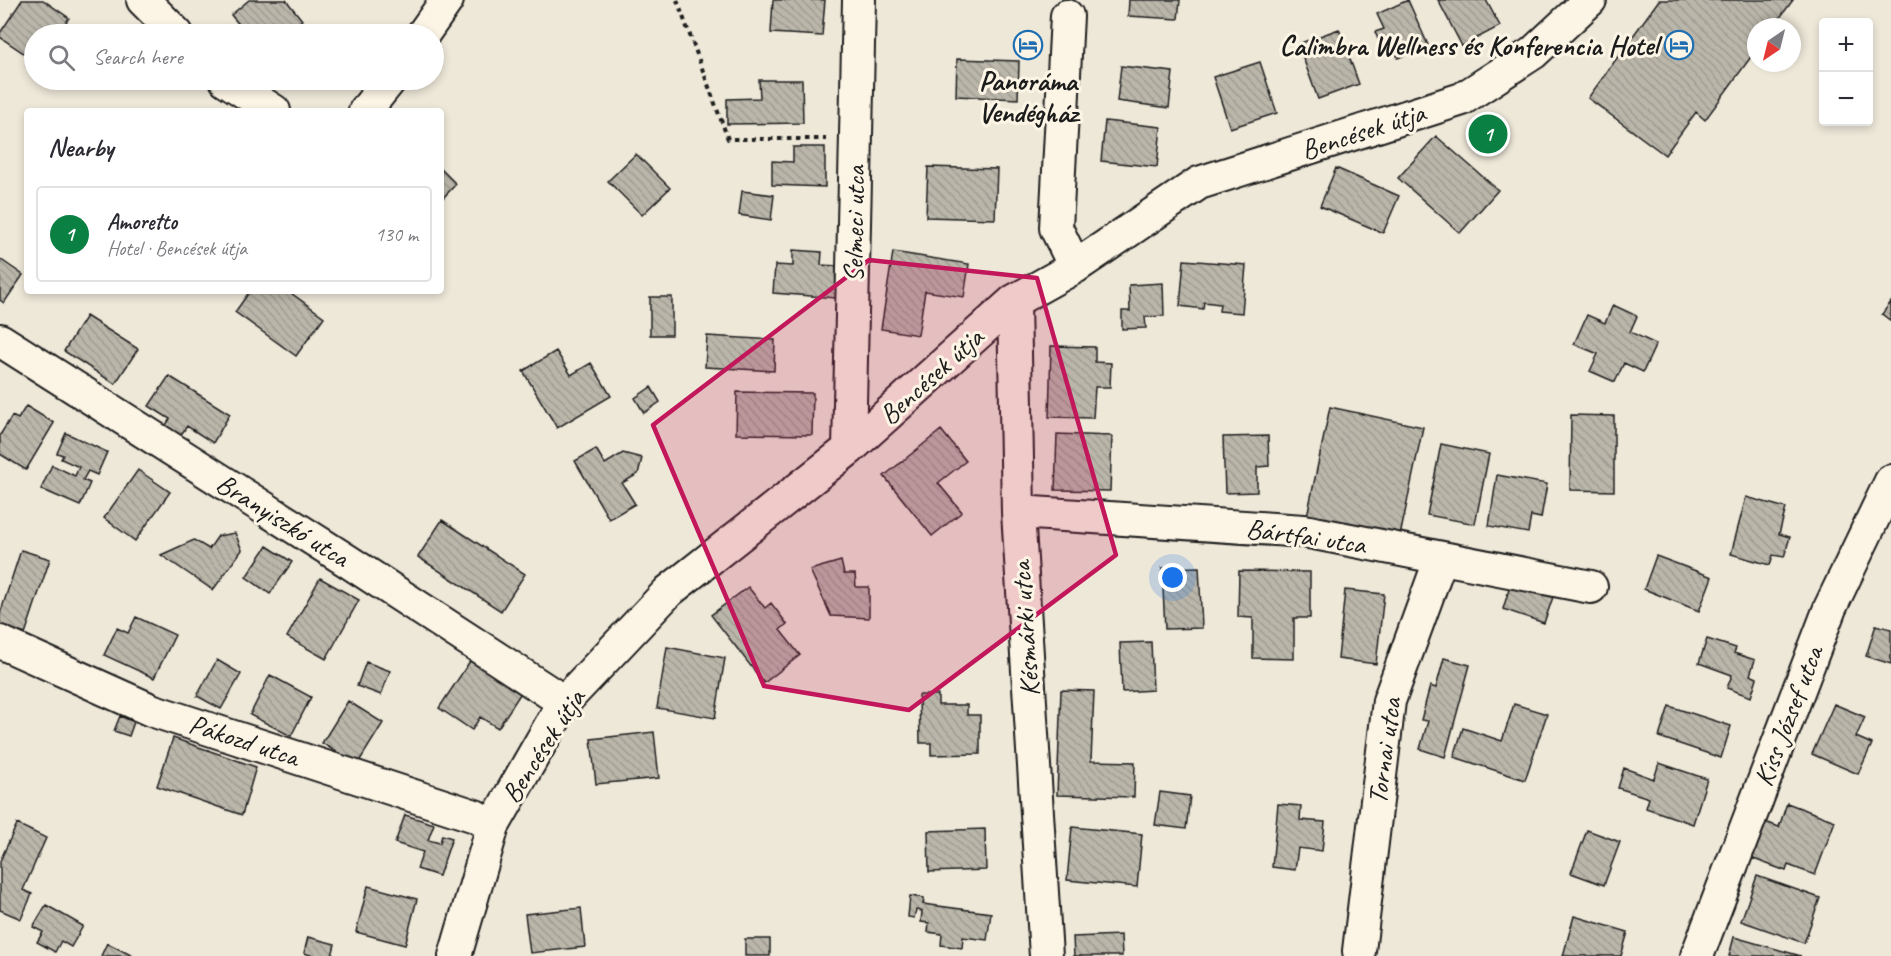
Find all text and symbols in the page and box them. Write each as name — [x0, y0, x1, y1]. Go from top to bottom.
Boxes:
north arrow — [1747, 18, 1801, 72]
map controls — [1819, 18, 1873, 126]
button: + — [1819, 18, 1873, 72]
search box — [24, 24, 444, 90]
place label: Calimbra Wellness és Konferencia Hotel — [1279, 28, 1663, 63]
hotel icon: Panoráma Vendégház — [1012, 29, 1044, 61]
hotel icon: Calimbra Wellness és Konferencia Hotel — [1663, 29, 1695, 61]
icon: search — [45, 41, 78, 74]
text: Search here — [93, 43, 183, 71]
place label: Panoráma Vendégház — [978, 63, 1081, 130]
button: − — [1819, 72, 1873, 126]
street label: Bencések útja — [1297, 94, 1431, 167]
pin: 1 — [1468, 112, 1508, 156]
text: Nearby — [48, 131, 113, 164]
street label: Selmeci utca — [835, 164, 873, 283]
text: Amoretto — [107, 208, 177, 236]
text: 1 — [65, 222, 74, 247]
text: 130 m — [375, 222, 418, 247]
text: Hotel · Bencések útja — [107, 236, 247, 261]
street label: Bencések útja — [872, 319, 992, 432]
street label: Branyiszkó utca — [210, 465, 357, 576]
street label: Bártfai utca — [1244, 510, 1370, 562]
street label: Késmárki utca — [1003, 558, 1047, 698]
your location — [1158, 563, 1187, 592]
street label: Kiss József utca — [1745, 639, 1832, 791]
street label: Bencések útja — [493, 681, 594, 809]
street label: Tornai utca — [1359, 694, 1409, 806]
street label: Pákozd utca — [185, 706, 306, 775]

